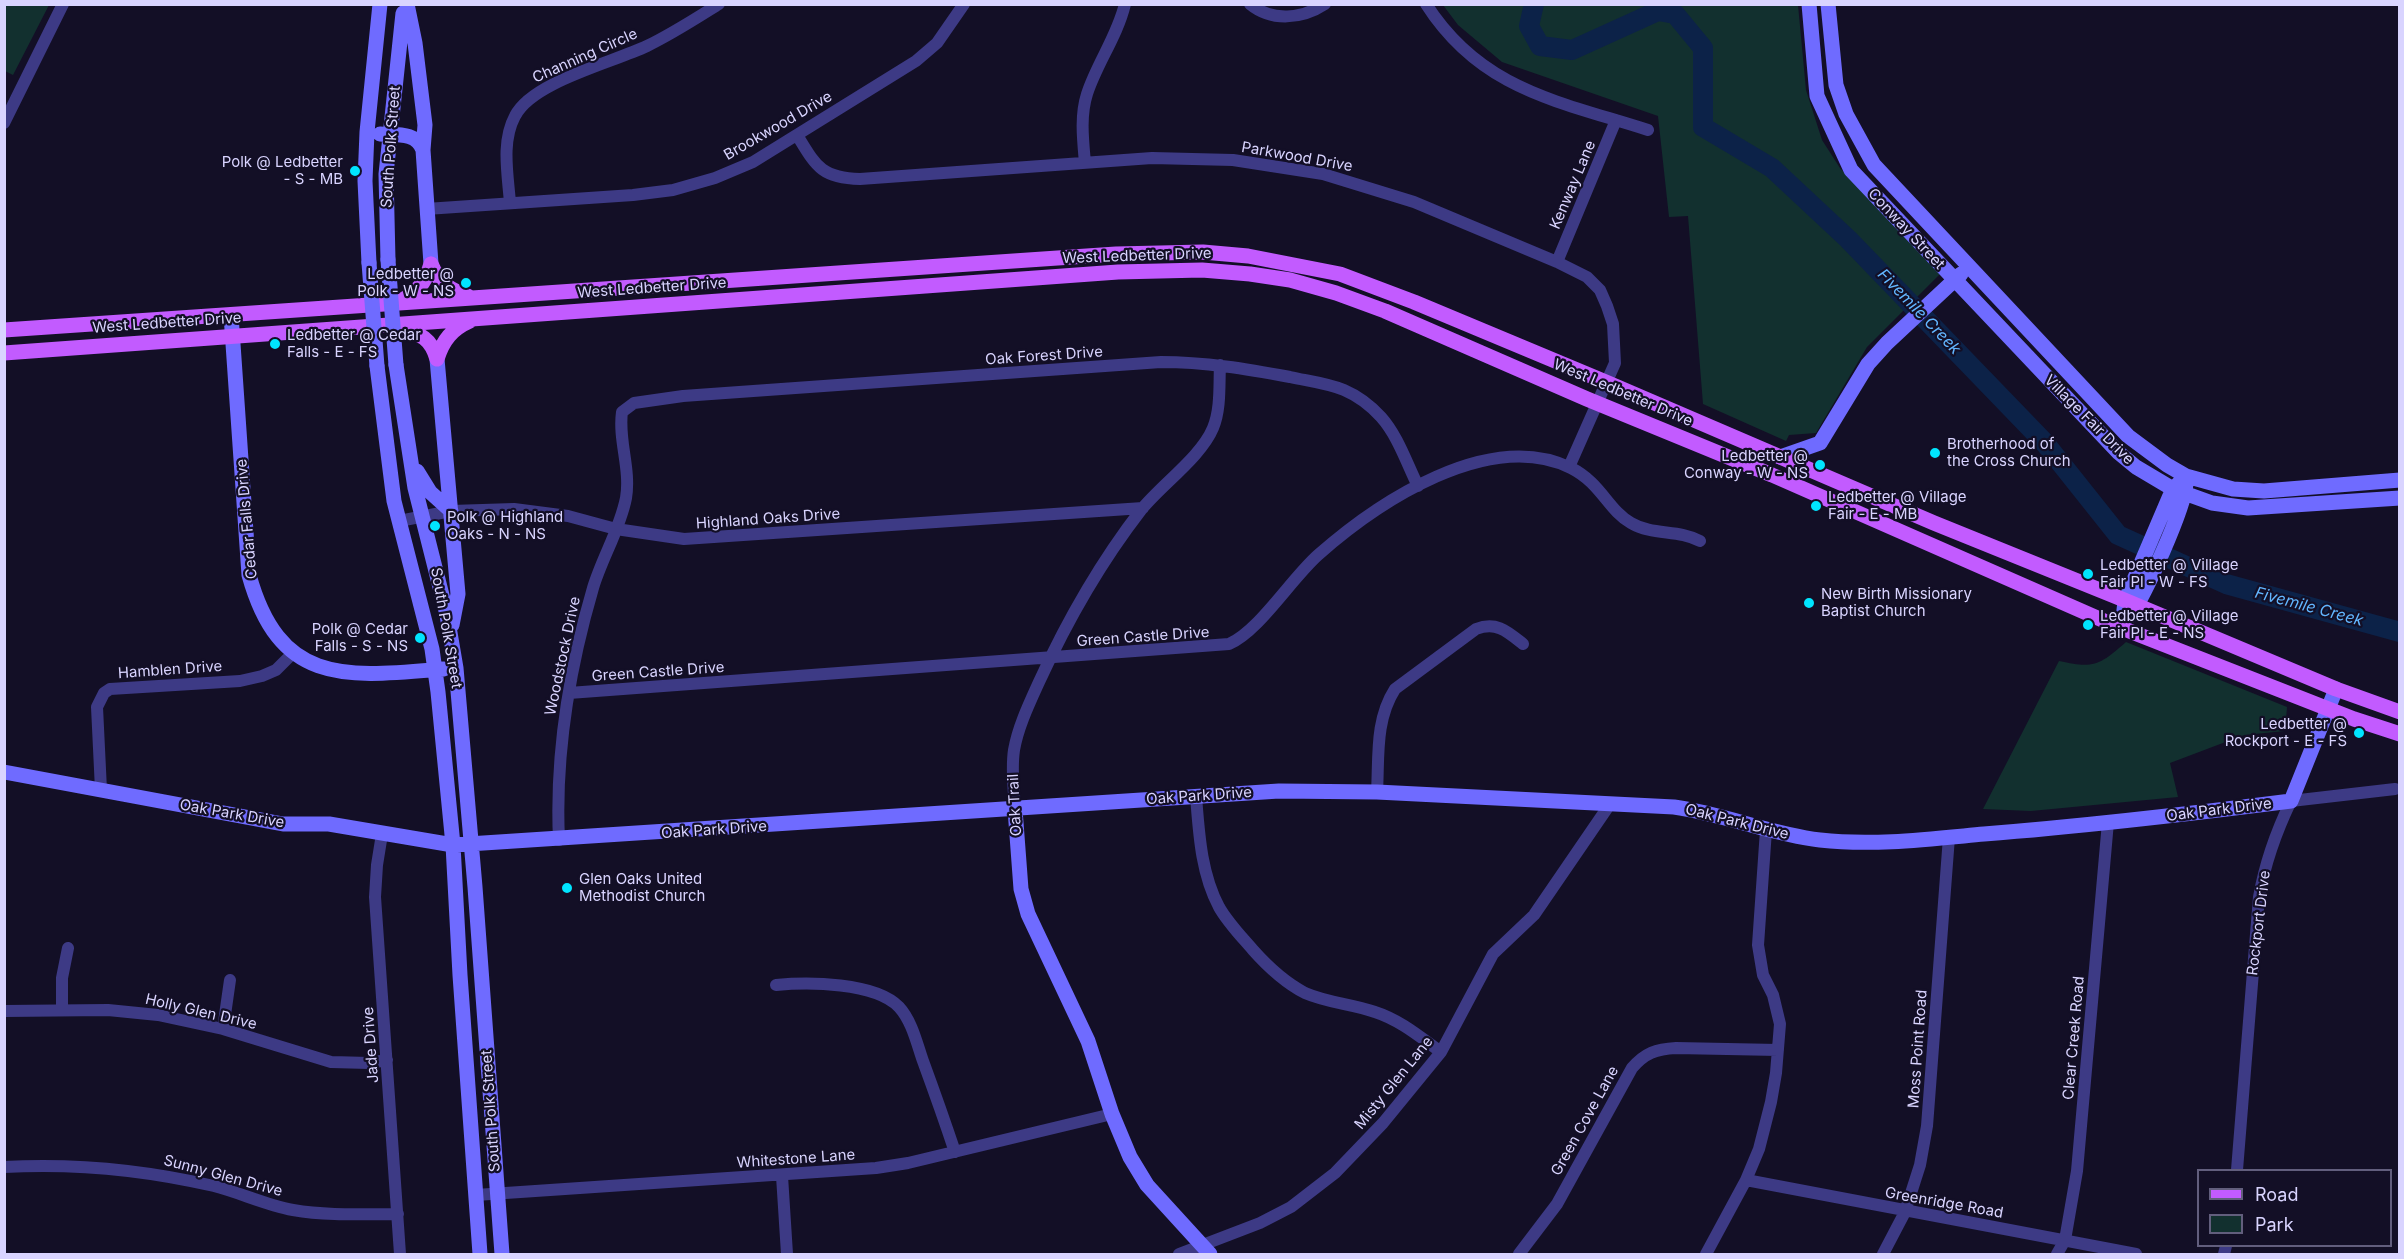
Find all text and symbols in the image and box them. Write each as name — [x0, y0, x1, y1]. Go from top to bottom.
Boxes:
street label: Channing Circle — [530, 25, 640, 87]
street label: South Polk Street — [378, 85, 404, 209]
street label: Brookwood Drive — [721, 88, 835, 164]
street label: Parkwood Drive — [1240, 138, 1354, 176]
street label: Kenway Lane — [1546, 138, 1600, 232]
place label: Polk @ Ledbetter - S - MB — [222, 153, 343, 188]
marker: Polk @ Ledbetter - S - MB — [348, 164, 362, 178]
street label: Conway Street — [1864, 185, 1948, 273]
street label: West Ledbetter Drive — [1062, 244, 1212, 268]
place label: Ledbetter @ Polk - W - NS — [357, 265, 454, 300]
water label: Fivemile Creek — [1873, 265, 1965, 359]
street label: West Ledbetter Drive — [577, 274, 727, 302]
marker: Ledbetter @ Polk - W - NS — [459, 276, 473, 290]
street label: West Ledbetter Drive — [92, 309, 242, 337]
place label: Ledbetter @ Cedar Falls - E - FS — [287, 326, 421, 361]
marker: Ledbetter @ Cedar Falls - E - FS — [268, 337, 282, 351]
street label: Oak Forest Drive — [985, 343, 1103, 369]
street label: West Ledbetter Drive — [1551, 356, 1695, 430]
street label: Village Fair Drive — [2040, 371, 2138, 469]
place label: Brotherhood of the Cross Church — [1947, 435, 2071, 470]
marker: Brotherhood of the Cross Church — [1928, 446, 1942, 460]
place label: Ledbetter @ Conway - W - NS — [1684, 447, 1808, 482]
street label: Cedar Falls Drive — [233, 458, 261, 580]
marker: Ledbetter @ Conway - W - NS — [1813, 458, 1827, 472]
place label: Ledbetter @ Village Fair - E - MB — [1828, 488, 1967, 523]
marker: Ledbetter @ Village Fair - E - MB — [1809, 499, 1823, 513]
street label: Highland Oaks Drive — [695, 505, 841, 533]
place label: Polk @ Highland Oaks - N - NS — [447, 508, 563, 543]
marker: Polk @ Highland Oaks - N - NS — [428, 519, 442, 533]
place label: Ledbetter @ Village Fair Pl - W - FS — [2100, 556, 2239, 591]
street label: South Polk Street — [427, 566, 465, 690]
marker: Ledbetter @ Village Fair Pl - W - FS — [2081, 567, 2095, 581]
water label: Fivemile Creek — [2253, 583, 2365, 631]
place label: New Birth Missionary Baptist Church — [1821, 585, 1972, 620]
street label: Woodstock Drive — [542, 595, 584, 717]
marker: New Birth Missionary Baptist Church — [1802, 596, 1816, 610]
place label: Ledbetter @ Village Fair Pl - E - NS — [2100, 607, 2239, 642]
marker: Ledbetter @ Village Fair Pl - E - NS — [2081, 618, 2095, 632]
place label: Polk @ Cedar Falls - S - NS — [312, 620, 408, 655]
street label: Green Castle Drive — [1076, 623, 1210, 651]
marker: Polk @ Cedar Falls - S - NS — [413, 631, 427, 645]
street label: Hamblen Drive — [117, 657, 223, 683]
street label: Green Castle Drive — [591, 658, 725, 686]
place label: Ledbetter @ Rockport - E - FS — [2225, 715, 2347, 750]
marker: Ledbetter @ Rockport - E - FS — [2352, 726, 2366, 740]
street label: Oak Trail — [1004, 773, 1026, 837]
street label: Oak Park Drive — [1146, 783, 1252, 809]
street label: Oak Park Drive — [2165, 795, 2273, 825]
street label: Oak Park Drive — [178, 796, 286, 832]
street label: Oak Park Drive — [1683, 800, 1791, 844]
street label: Oak Park Drive — [661, 817, 767, 843]
street label: Rockport Drive — [2244, 869, 2274, 977]
place label: Glen Oaks United Methodist Church — [579, 870, 705, 905]
marker: Glen Oaks United Methodist Church — [560, 881, 574, 895]
street label: Clear Creek Road — [2060, 975, 2088, 1101]
street label: Moss Point Road — [1905, 989, 1931, 1109]
street label: Holly Glen Drive — [143, 990, 259, 1034]
street label: Jade Drive — [359, 1006, 383, 1084]
street label: Misty Glen Lane — [1351, 1033, 1437, 1133]
street label: South Polk Street — [478, 1049, 504, 1173]
street label: Green Cove Lane — [1547, 1063, 1623, 1179]
street label: Whitestone Lane — [736, 1146, 856, 1172]
street label: Sunny Glen Drive — [161, 1151, 285, 1201]
legend — [2197, 1169, 2392, 1247]
street label: Greenridge Road — [1883, 1184, 2005, 1222]
text: Road — [2255, 1184, 2298, 1205]
text: Park — [2255, 1214, 2294, 1235]

